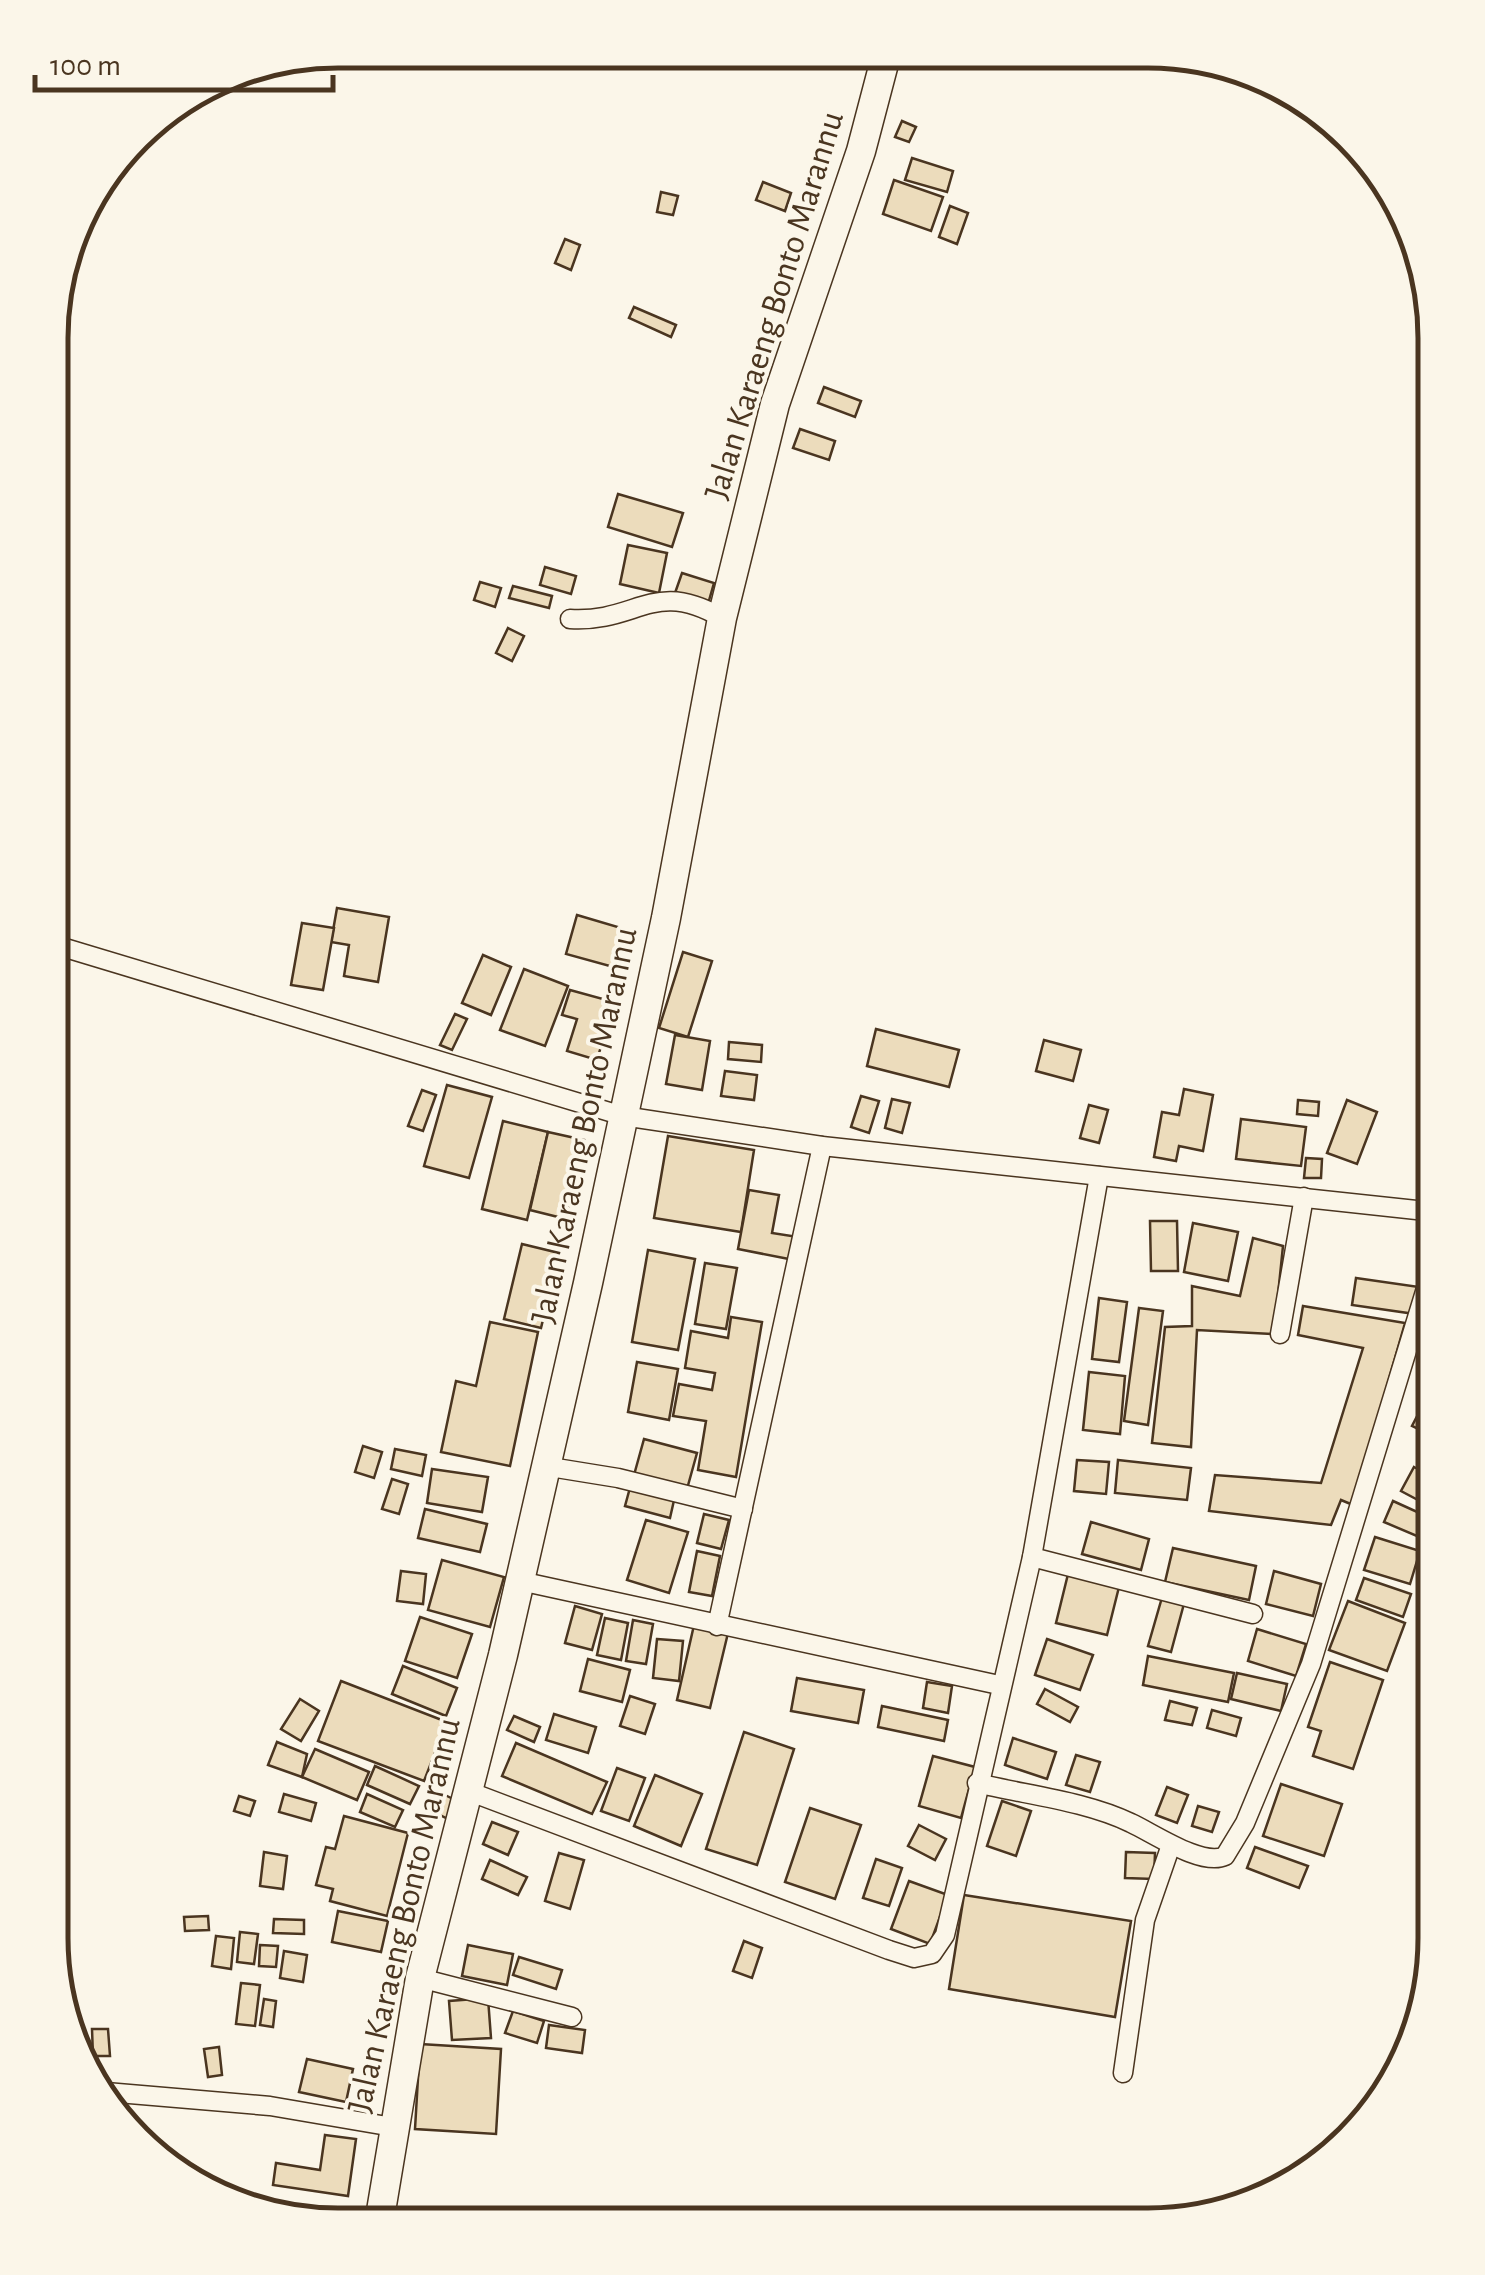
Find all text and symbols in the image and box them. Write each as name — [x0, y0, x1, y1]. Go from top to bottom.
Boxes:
scale bar — [35, 30, 332, 92]
text: 100 m — [50, 51, 121, 81]
street label: Jalan Karaeng Bonto Marannu — [699, 107, 850, 504]
street label: Jalan Karaeng Bonto Marannu — [525, 924, 644, 1326]
street label: Jalan Karaeng Bonto Marannu — [342, 1715, 467, 2116]

